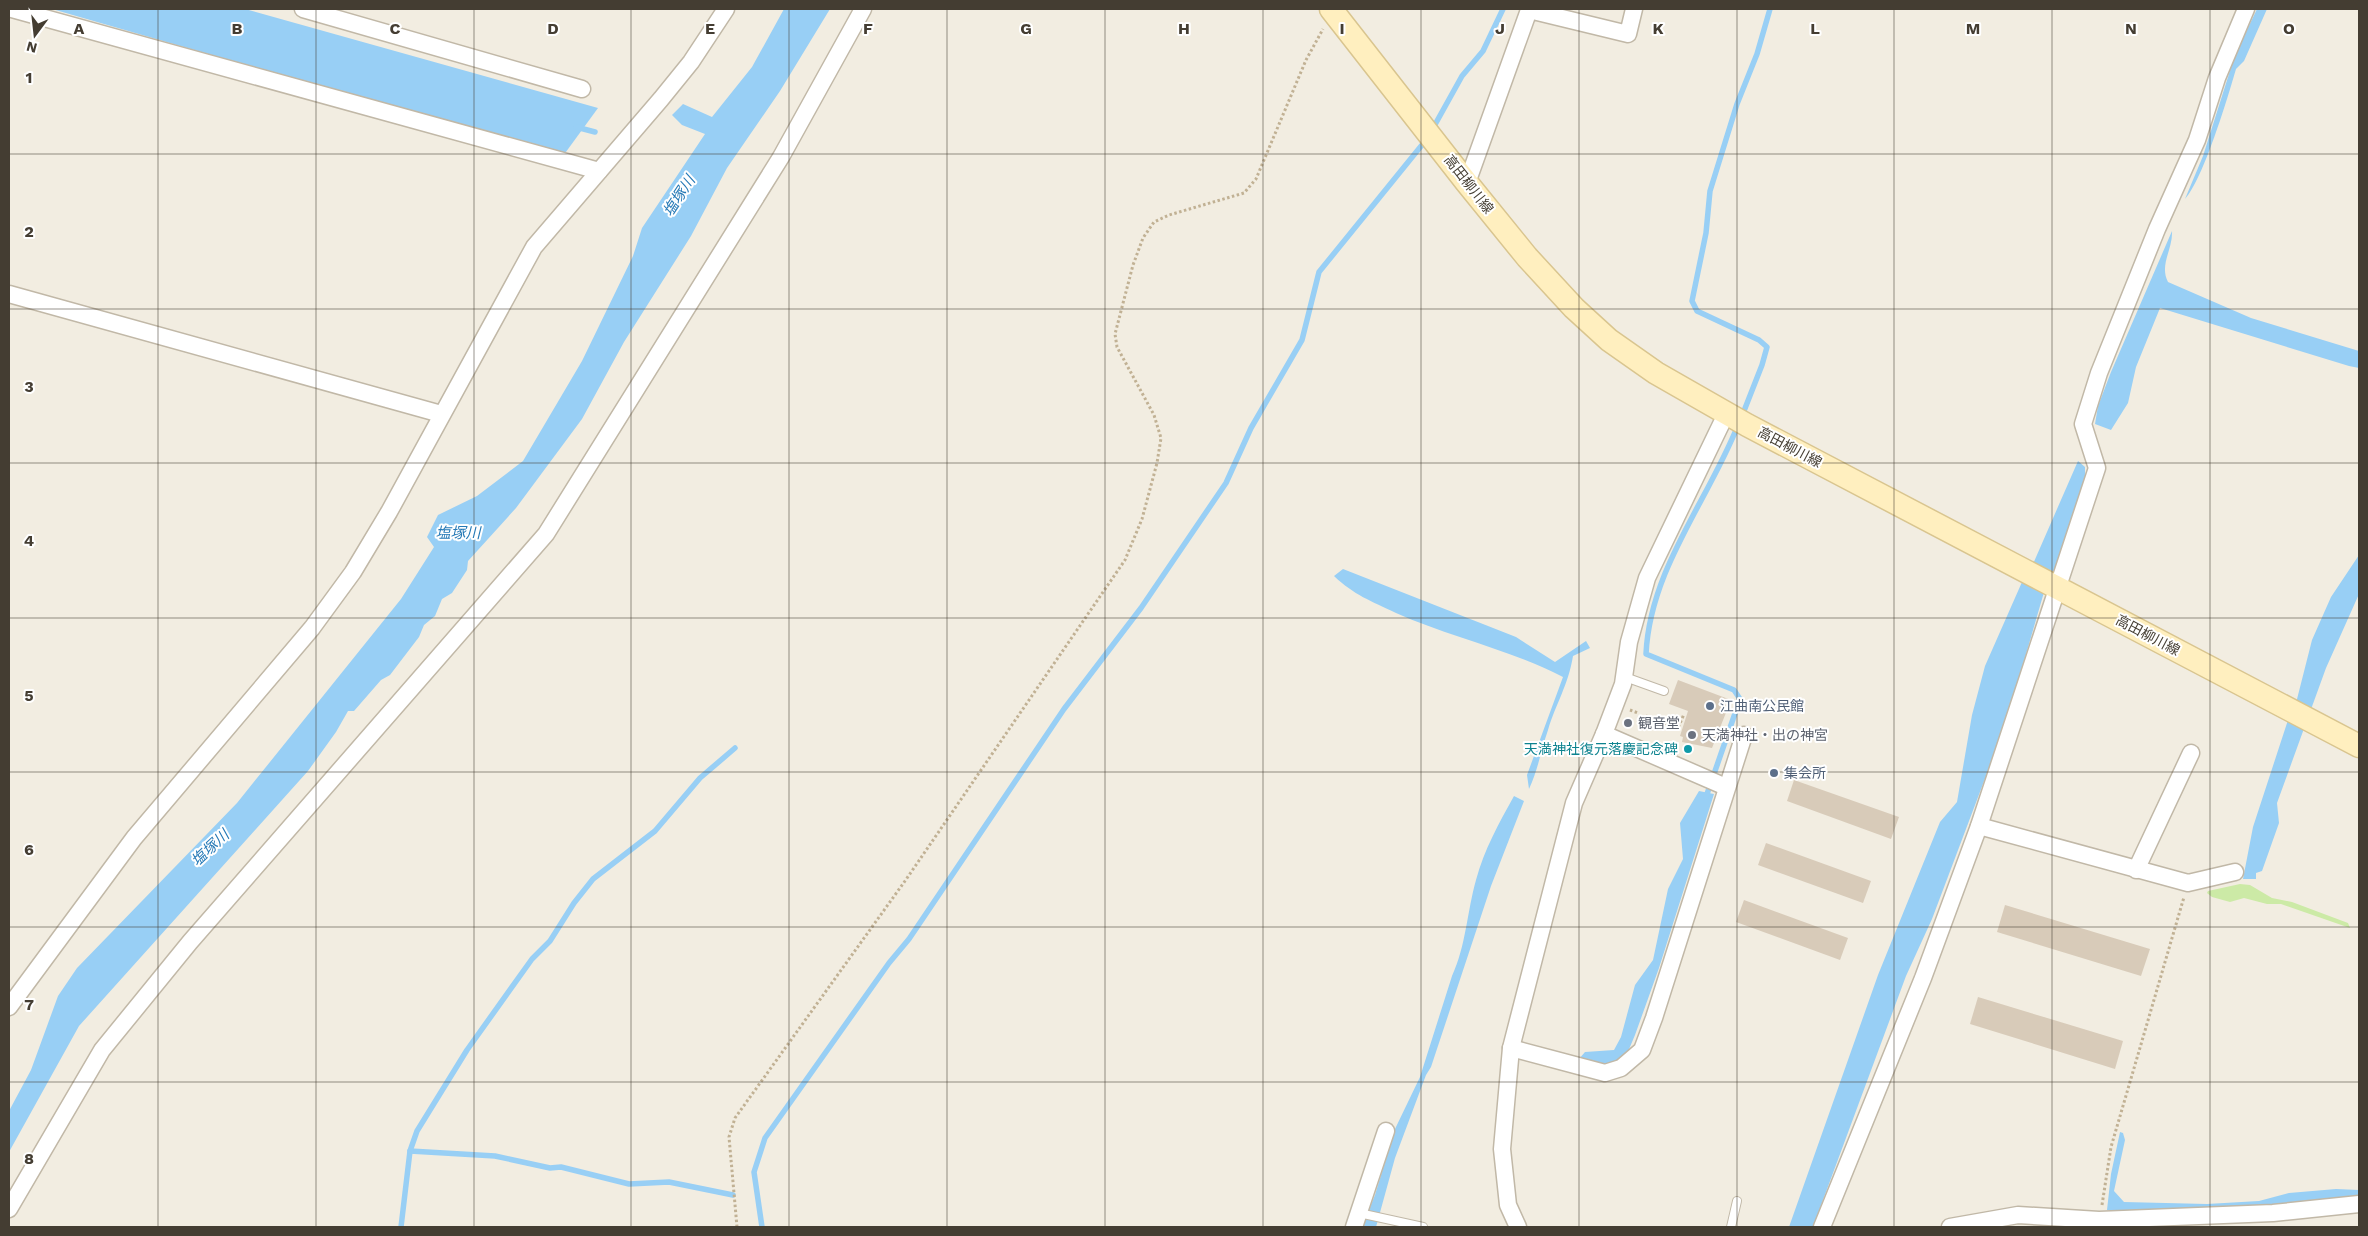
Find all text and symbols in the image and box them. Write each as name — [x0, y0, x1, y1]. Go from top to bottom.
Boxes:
north arrow — [10, 10, 60, 60]
text: A — [74, 19, 85, 38]
text: B — [232, 19, 243, 38]
text: C — [390, 19, 401, 38]
text: D — [547, 19, 559, 38]
text: E — [705, 19, 715, 38]
text: F — [863, 19, 873, 38]
text: G — [1020, 19, 1032, 38]
text: H — [1178, 19, 1190, 38]
text: I — [1339, 19, 1345, 38]
text: J — [1495, 19, 1505, 38]
text: K — [1652, 19, 1664, 38]
text: L — [1810, 19, 1820, 38]
text: M — [1966, 19, 1980, 38]
text: N — [2125, 19, 2137, 38]
text: O — [2283, 19, 2295, 38]
text: N — [25, 38, 39, 57]
text: 1 — [26, 68, 32, 87]
street label: 高田柳川線 — [1441, 151, 1497, 217]
water label: 塩塚川 — [659, 171, 700, 220]
text: 2 — [24, 222, 34, 241]
text: 3 — [24, 377, 34, 396]
street label: 高田柳川線 — [1755, 424, 1825, 470]
water label: 塩塚川 — [435, 524, 482, 542]
text: 4 — [24, 531, 34, 550]
street label: 高田柳川線 — [2113, 612, 2183, 658]
text: 5 — [24, 686, 34, 705]
place label: 江曲南公民館 — [1720, 698, 1804, 714]
marker: 江曲南公民館 — [1704, 700, 1716, 712]
place label: 観音堂 — [1638, 715, 1680, 731]
marker: 観音堂 — [1622, 717, 1634, 729]
place label: 天満神社・出の神宮 — [1702, 727, 1828, 743]
marker: 天満神社・出の神宮 — [1686, 729, 1698, 741]
place label: 天満神社復元落慶記念碑 — [1524, 741, 1678, 757]
marker: 天満神社復元落慶記念碑 — [1682, 743, 1694, 755]
place label: 集会所 — [1784, 765, 1826, 781]
marker: 集会所 — [1768, 767, 1780, 779]
water label: 塩塚川 — [187, 825, 234, 870]
text: 6 — [24, 840, 34, 859]
text: 7 — [24, 995, 34, 1014]
text: 8 — [24, 1149, 34, 1168]

